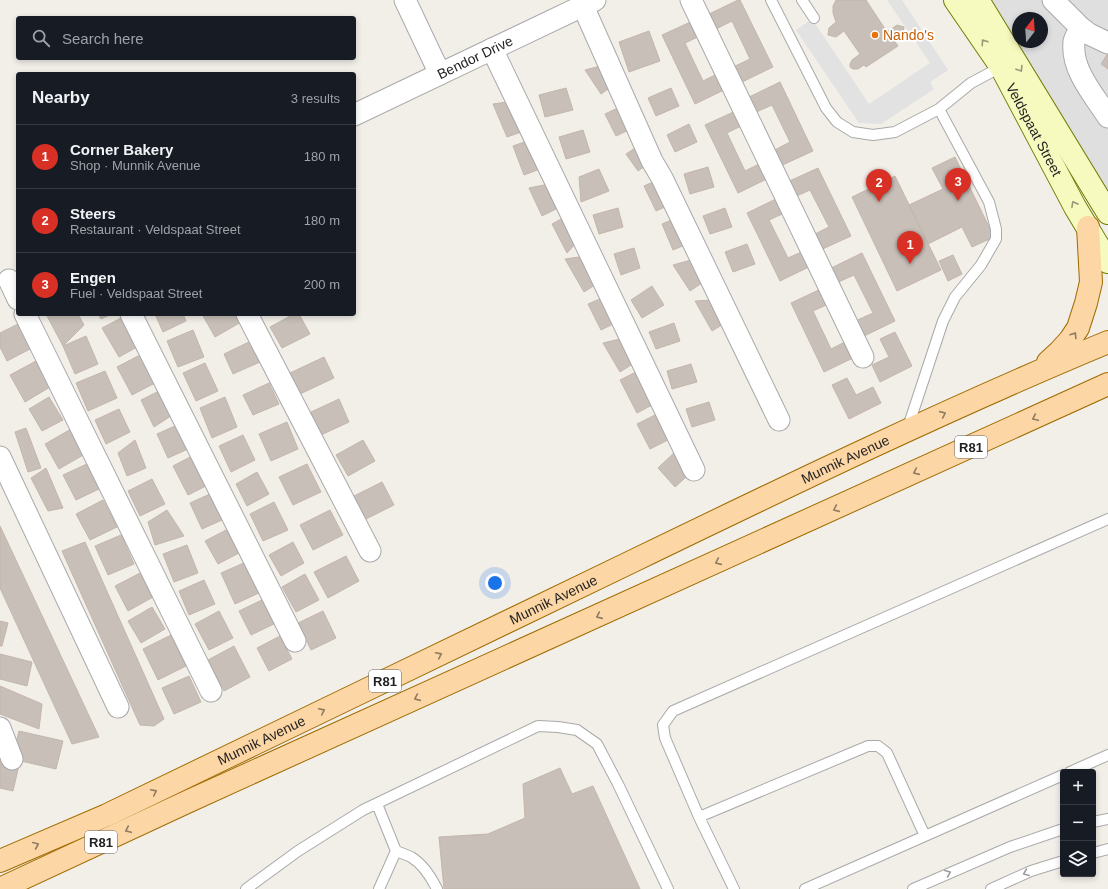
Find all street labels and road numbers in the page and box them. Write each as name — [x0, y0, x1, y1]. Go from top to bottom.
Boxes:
street label: Bendor Drive — [435, 32, 515, 82]
street label: Veldspaat Street — [1003, 80, 1065, 179]
street label: Munnik Avenue — [799, 432, 892, 487]
road number: R81 — [955, 436, 987, 458]
street label: Munnik Avenue — [507, 572, 600, 628]
road number: R81 — [369, 670, 401, 692]
street label: Munnik Avenue — [215, 712, 308, 768]
road number: R81 — [85, 831, 117, 853]

